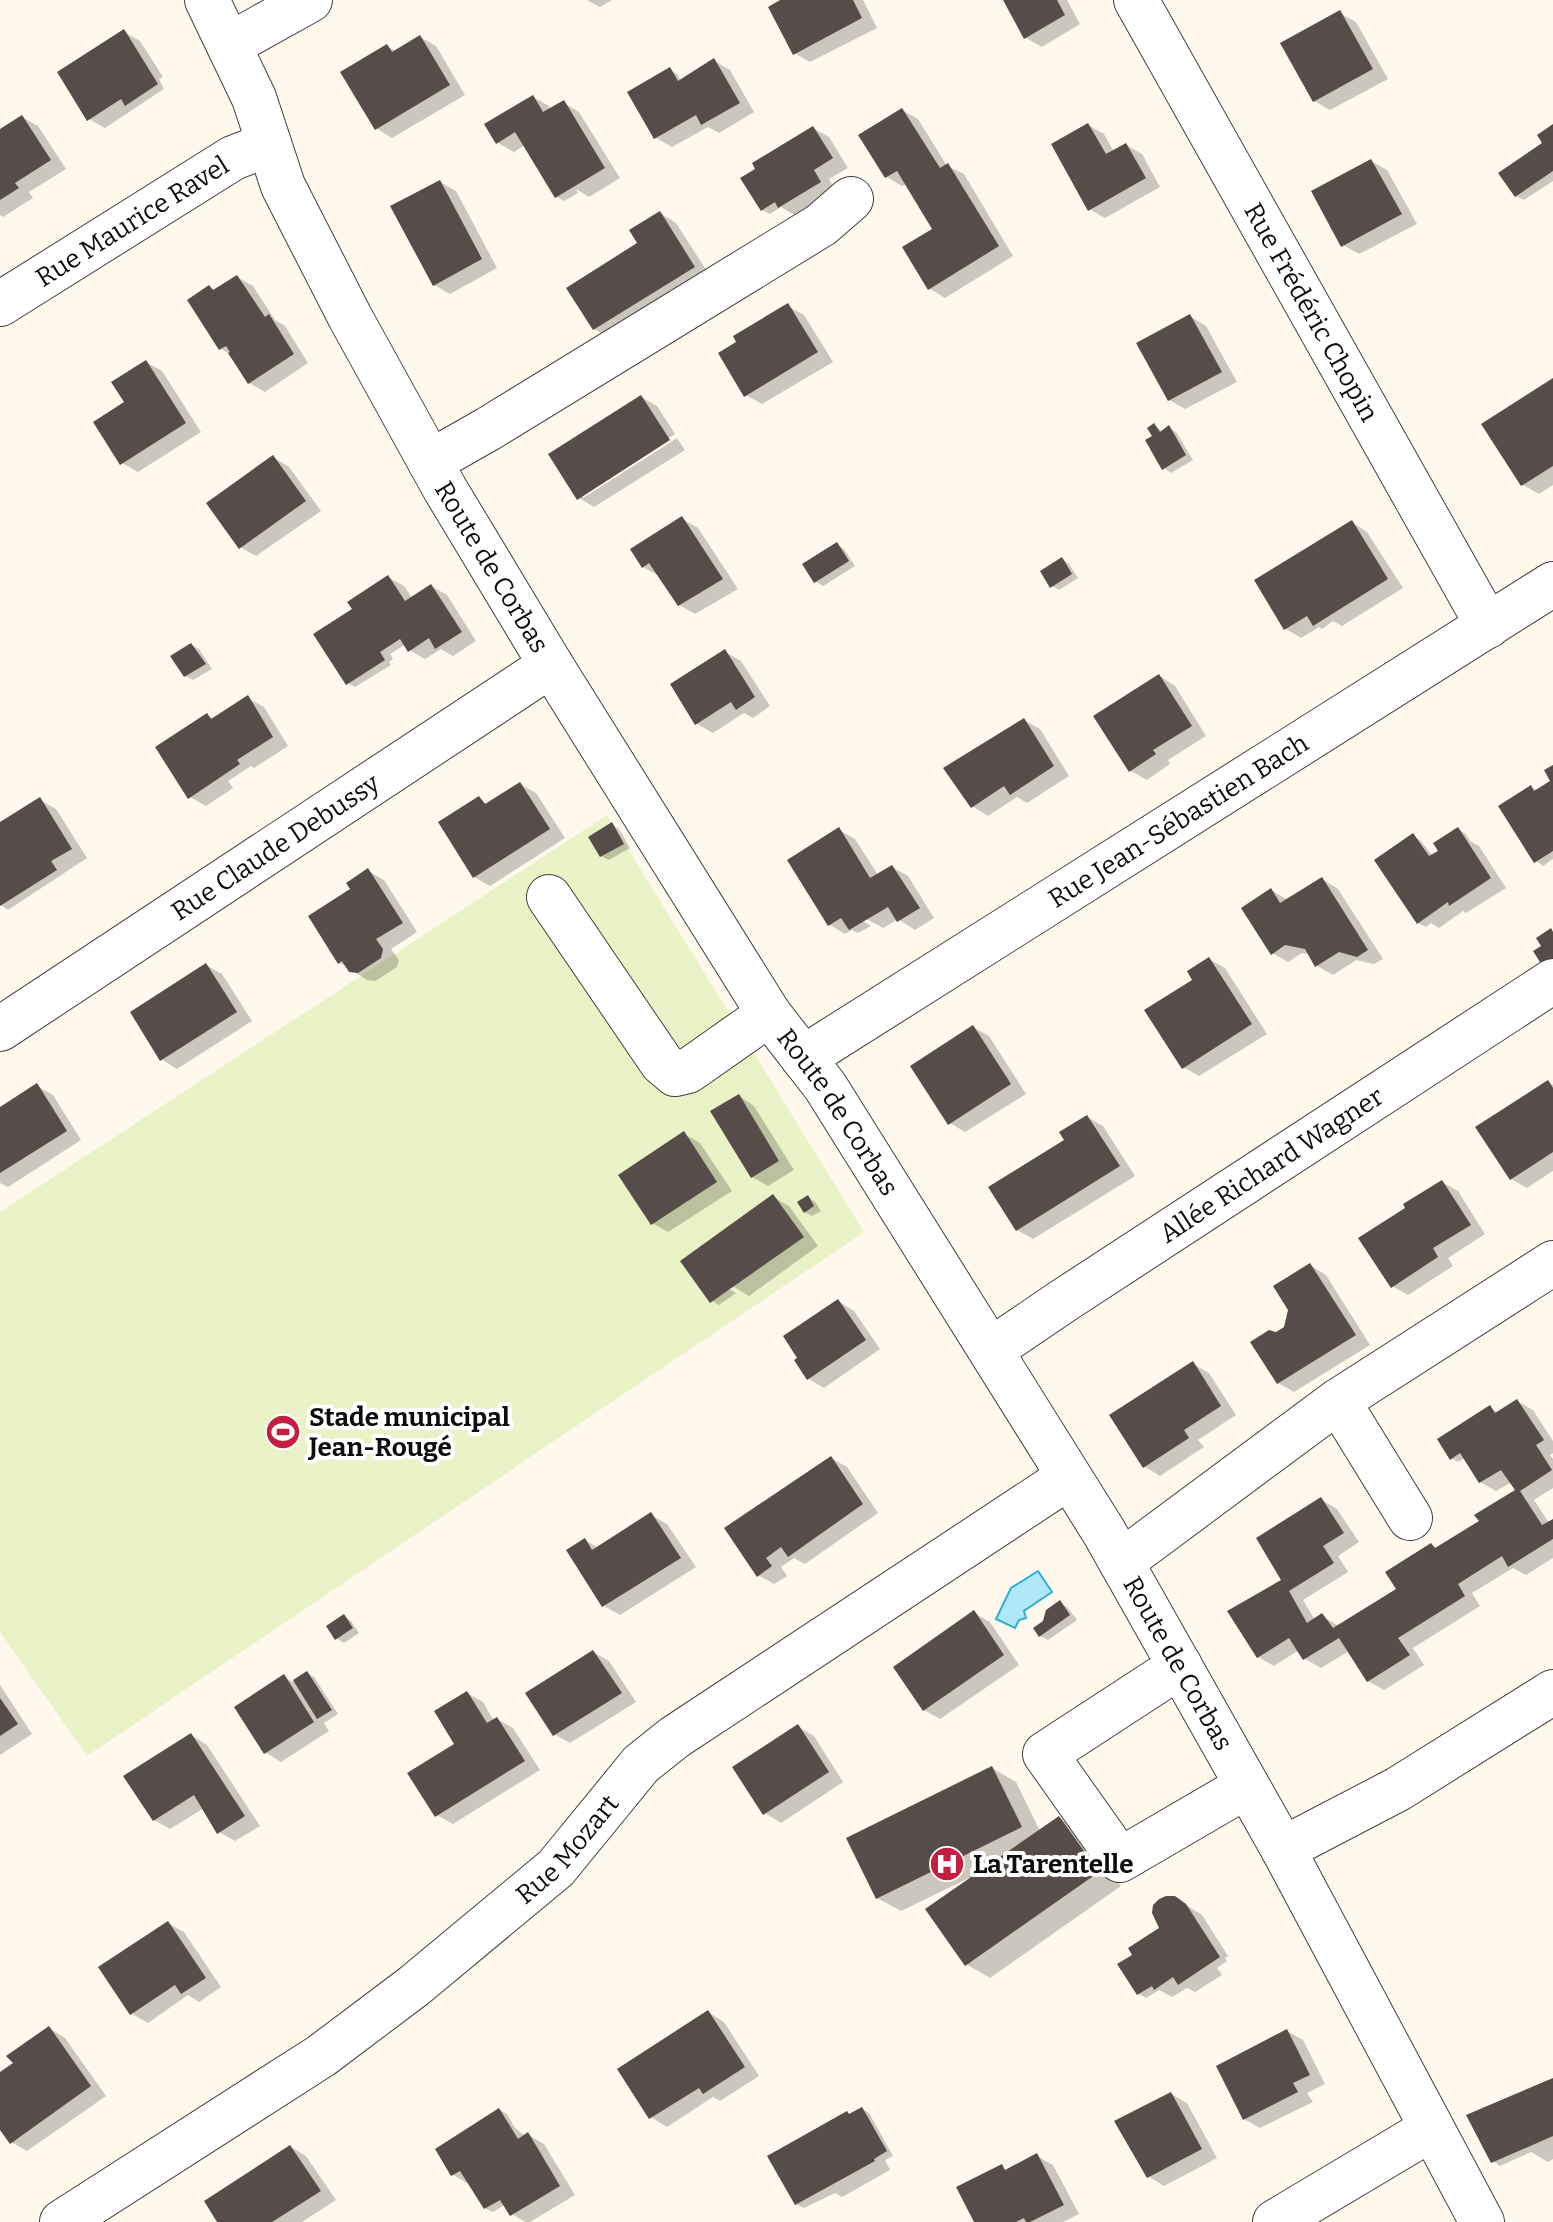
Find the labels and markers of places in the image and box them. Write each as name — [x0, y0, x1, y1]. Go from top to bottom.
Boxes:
place label: Stade municipal Jean-Rougé — [307, 1402, 510, 1463]
sports icon: Stade municipal Jean-Rougé — [264, 1413, 302, 1451]
hospital icon: La Tarentelle — [928, 1845, 966, 1883]
place label: La Tarentelle — [973, 1849, 1133, 1880]

